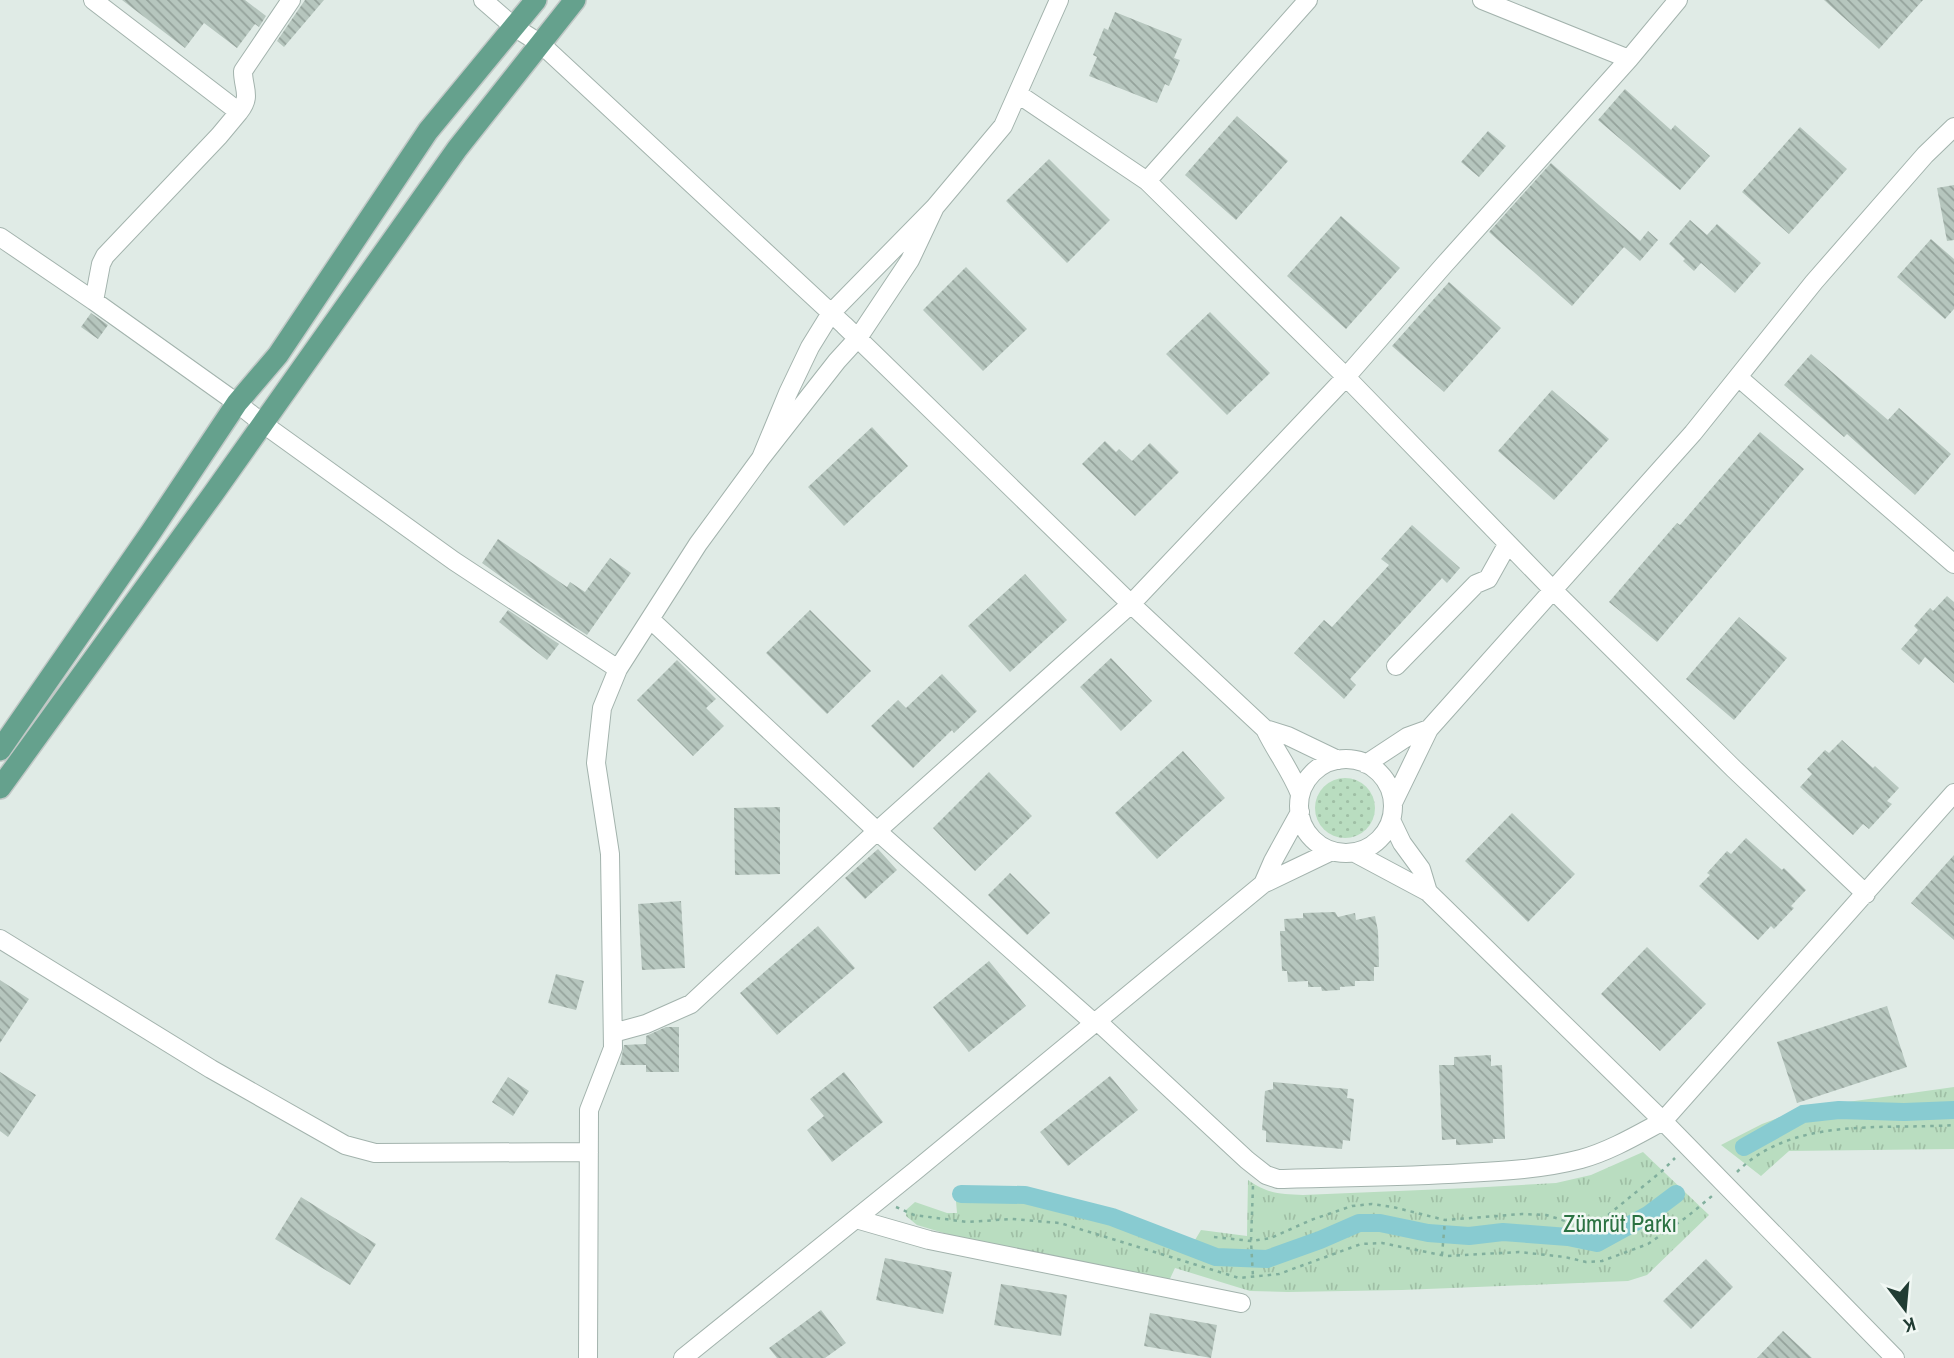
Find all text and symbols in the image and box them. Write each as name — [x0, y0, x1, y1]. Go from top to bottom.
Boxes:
park label: Zümrüt Parkı — [1563, 1207, 1677, 1239]
north arrow — [1870, 1274, 1940, 1344]
text: K — [1900, 1311, 1919, 1340]

